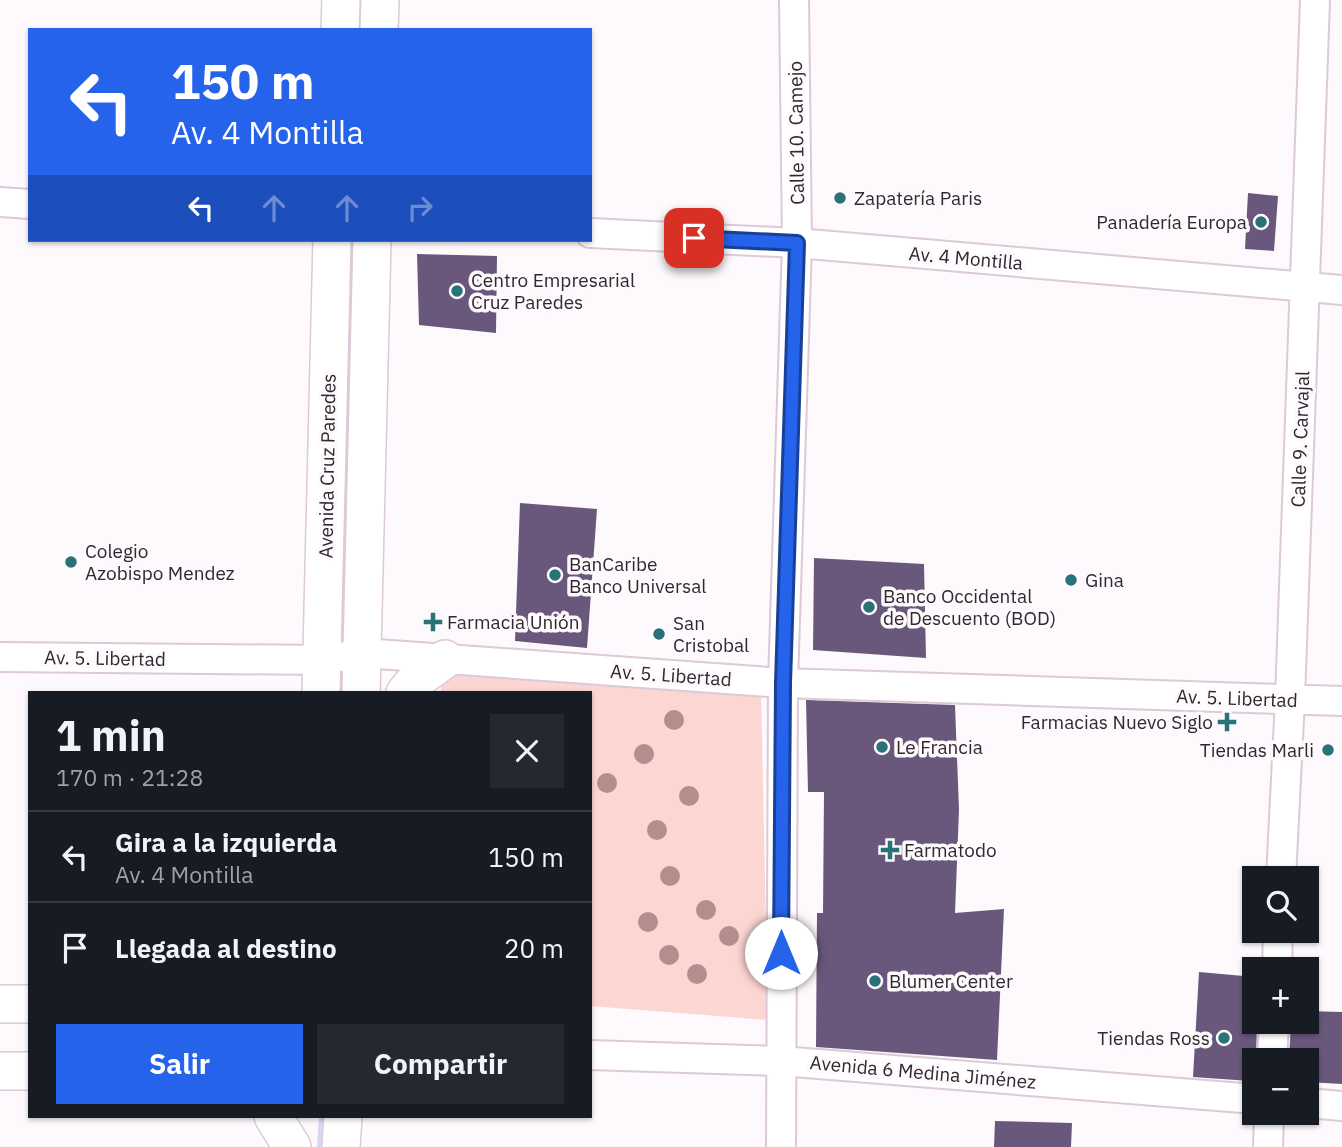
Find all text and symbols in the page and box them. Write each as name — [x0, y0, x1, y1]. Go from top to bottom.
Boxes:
text: 150 m — [171, 49, 315, 112]
icon: left — [56, 56, 147, 147]
street label: Calle 10. Camejo — [783, 61, 809, 205]
text: Av. 4 Montilla — [171, 111, 364, 153]
place label: Zapatería Paris — [854, 186, 982, 210]
icon: left — [182, 189, 220, 227]
icon: ahead — [255, 189, 293, 227]
icon: ahead — [328, 189, 366, 227]
icon: right — [401, 189, 439, 227]
marker: Zapatería Paris — [832, 190, 848, 206]
pin — [664, 208, 724, 268]
place label: Panadería Europa — [1096, 210, 1247, 234]
marker: Panadería Europa — [1253, 214, 1269, 230]
icon: arrive — [675, 219, 713, 257]
street label: Av. 4 Montilla — [908, 241, 1024, 275]
place label: Centro Empresarial Cruz Paredes — [471, 268, 635, 314]
marker: Centro Empresarial Cruz Paredes — [449, 283, 465, 299]
street label: Calle 9. Carvajal — [1286, 370, 1314, 508]
street label: Avenida Cruz Paredes — [313, 373, 341, 559]
place label: Colegio Azobispo Mendez — [85, 539, 235, 585]
place label: BanCaribe Banco Universal — [569, 552, 707, 598]
marker: Colegio Azobispo Mendez — [63, 554, 79, 570]
marker: BanCaribe Banco Universal — [547, 567, 563, 583]
place label: Gina — [1085, 568, 1124, 592]
marker: Gina — [1063, 572, 1079, 588]
place label: Banco Occidental de Descuento (BOD) — [883, 584, 1056, 630]
marker: Banco Occidental de Descuento (BOD) — [861, 599, 877, 615]
place label: Farmacia Unión — [447, 610, 580, 634]
place label: San Cristobal — [673, 611, 749, 657]
marker: Farmacia Unión — [425, 614, 441, 630]
marker: San Cristobal — [651, 626, 667, 642]
street label: Av. 5. Libertad — [44, 645, 166, 671]
street label: Av. 5. Libertad — [610, 659, 732, 691]
street label: Av. 5. Libertad — [1176, 684, 1298, 712]
text: 1 min — [56, 708, 166, 763]
place label: Farmacias Nuevo Siglo — [1021, 710, 1213, 734]
button: close — [490, 714, 564, 788]
marker: Farmacias Nuevo Siglo — [1219, 714, 1235, 730]
place label: Le Francia — [896, 735, 983, 759]
place label: Tiendas Marli — [1200, 738, 1314, 762]
marker: Le Francia — [874, 739, 890, 755]
marker: Tiendas Marli — [1320, 742, 1336, 758]
text: 170 m · 21:28 — [56, 762, 203, 792]
text: Gira a la izquierda — [115, 825, 337, 859]
icon: left — [56, 838, 94, 876]
place label: Farmatodo — [904, 838, 997, 862]
text: 150 m — [488, 840, 564, 874]
marker: Farmatodo — [882, 842, 898, 858]
text: Av. 4 Montilla — [115, 859, 254, 889]
map controls — [1242, 866, 1319, 1125]
button: search — [1242, 866, 1319, 943]
position arrow — [744, 916, 818, 990]
icon: arrive — [56, 929, 94, 967]
text: Llegada al destino — [115, 931, 337, 965]
text: 20 m — [504, 931, 564, 965]
button: + — [1242, 957, 1319, 1034]
place label: Blumer Center — [889, 969, 1013, 993]
marker: Blumer Center — [867, 973, 883, 989]
button: Salir — [56, 1024, 303, 1104]
button: Compartir — [317, 1024, 564, 1104]
place label: Tiendas Ross — [1097, 1026, 1210, 1050]
marker: Tiendas Ross — [1216, 1030, 1232, 1046]
button: − — [1242, 1048, 1319, 1125]
street label: Avenida 6 Medina Jiménez — [809, 1050, 1037, 1094]

